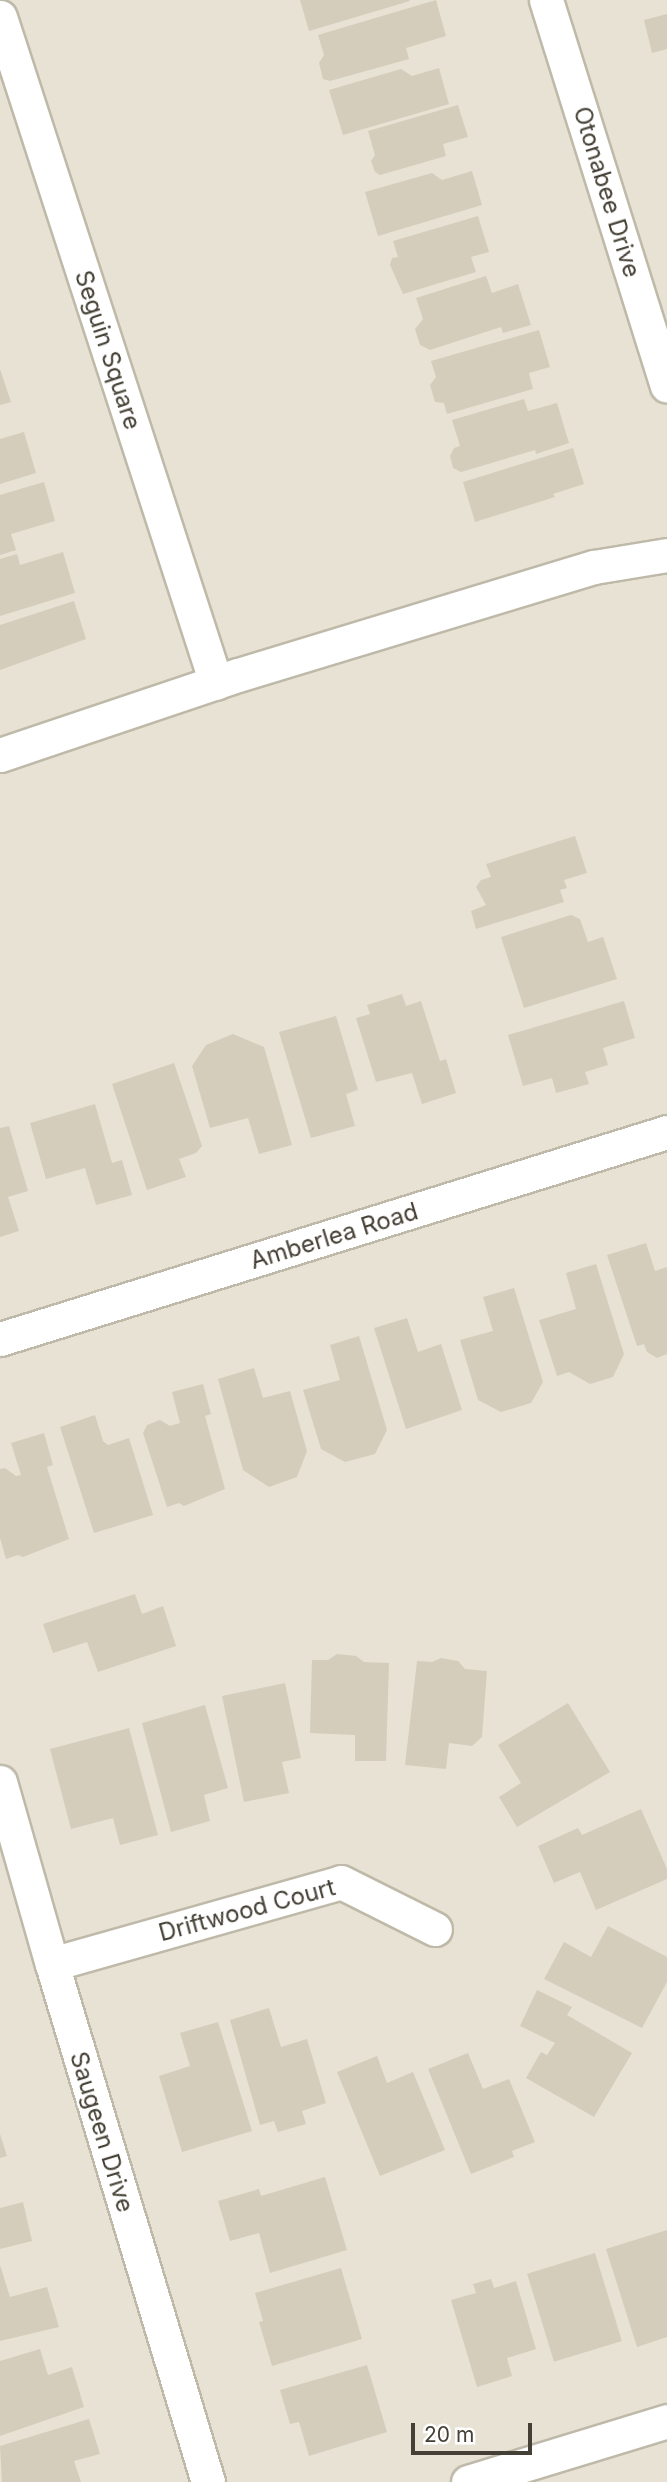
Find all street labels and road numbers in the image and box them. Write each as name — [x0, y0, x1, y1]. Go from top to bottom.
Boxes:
street label: Otonabee Drive — [567, 103, 647, 281]
street label: Seguin Square — [69, 267, 147, 433]
street label: Amberlea Road — [247, 1197, 421, 1275]
street label: Driftwood Court — [156, 1873, 338, 1947]
street label: Saugeen Drive — [64, 2048, 140, 2216]

